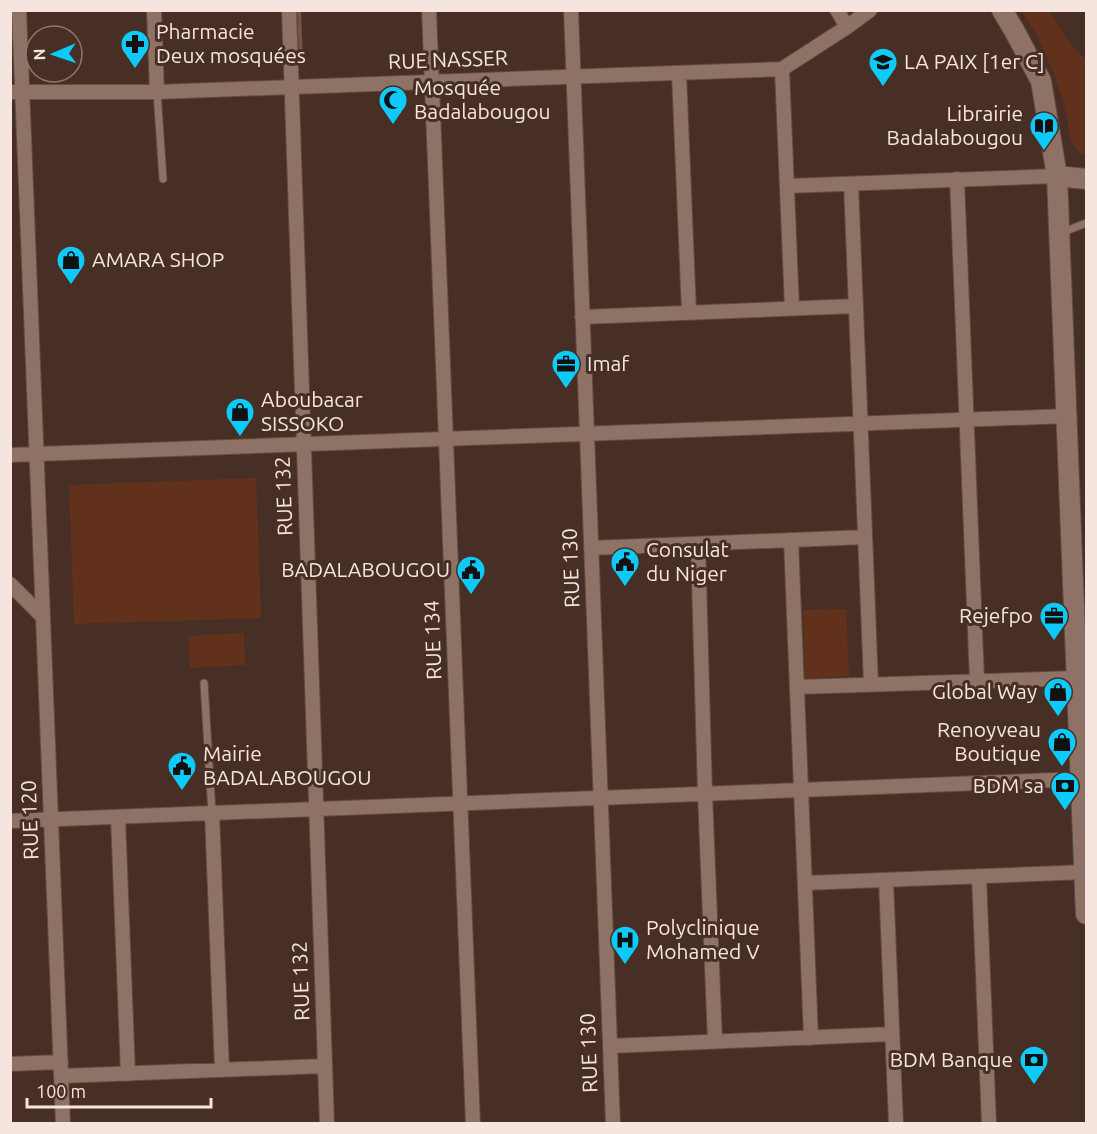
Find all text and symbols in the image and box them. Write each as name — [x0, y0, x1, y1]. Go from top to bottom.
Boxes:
place label: Pharmacie Deux mosquées — [156, 19, 306, 67]
north arrow — [24, 24, 84, 84]
pharmacy icon: Pharmacie Deux mosquées — [119, 28, 151, 70]
street label: RUE NASSER — [388, 45, 508, 73]
school or university icon: LA PAIX [1er C] — [867, 46, 899, 88]
text: N — [30, 48, 48, 61]
place label: LA PAIX [1er C] — [904, 49, 1045, 73]
place label: Mosquée Badalabougou — [414, 75, 550, 123]
mosque icon: Mosquée Badalabougou — [377, 84, 409, 126]
place label: Librairie Badalabougou — [887, 101, 1023, 149]
library icon: Librairie Badalabougou — [1028, 110, 1060, 152]
shop icon: AMARA SHOP — [55, 244, 87, 286]
place label: AMARA SHOP — [92, 247, 224, 271]
office icon: Imaf — [550, 348, 582, 390]
place label: Imaf — [587, 351, 630, 375]
place label: Aboubacar SISSOKO — [261, 387, 363, 435]
shop icon: Aboubacar SISSOKO — [224, 396, 256, 438]
street label: RUE 132 — [270, 456, 296, 536]
street label: RUE 130 — [557, 528, 583, 608]
place label: Consulat du Niger — [646, 537, 729, 585]
public building icon: Consulat du Niger — [609, 546, 641, 588]
public building icon: BADALABOUGOU — [455, 554, 487, 596]
place label: BADALABOUGOU — [281, 557, 450, 581]
street label: RUE 134 — [419, 600, 445, 680]
office icon: Rejefpo — [1038, 600, 1070, 642]
place label: Rejefpo — [959, 603, 1033, 627]
shop icon: Global Way — [1042, 676, 1074, 718]
place label: Global Way — [932, 679, 1037, 703]
place label: Renoyveau Boutique — [937, 717, 1041, 765]
shop icon: Renoyveau Boutique — [1046, 726, 1078, 768]
place label: Mairie BADALABOUGOU — [203, 741, 372, 789]
public building icon: Mairie BADALABOUGOU — [166, 750, 198, 792]
bank icon: BDM sa — [1049, 770, 1081, 812]
place label: BDM sa — [973, 773, 1044, 797]
street label: RUE 120 — [16, 780, 42, 860]
place label: Polyclinique Mohamed V — [646, 915, 760, 963]
hospital icon: Polyclinique Mohamed V — [609, 924, 641, 966]
street label: RUE 132 — [287, 941, 313, 1021]
street label: RUE 130 — [575, 1013, 601, 1093]
bank icon: BDM Banque — [1018, 1044, 1050, 1086]
place label: BDM Banque — [890, 1047, 1013, 1071]
scale bar — [27, 1071, 212, 1109]
text: 100 m — [36, 1081, 86, 1101]

